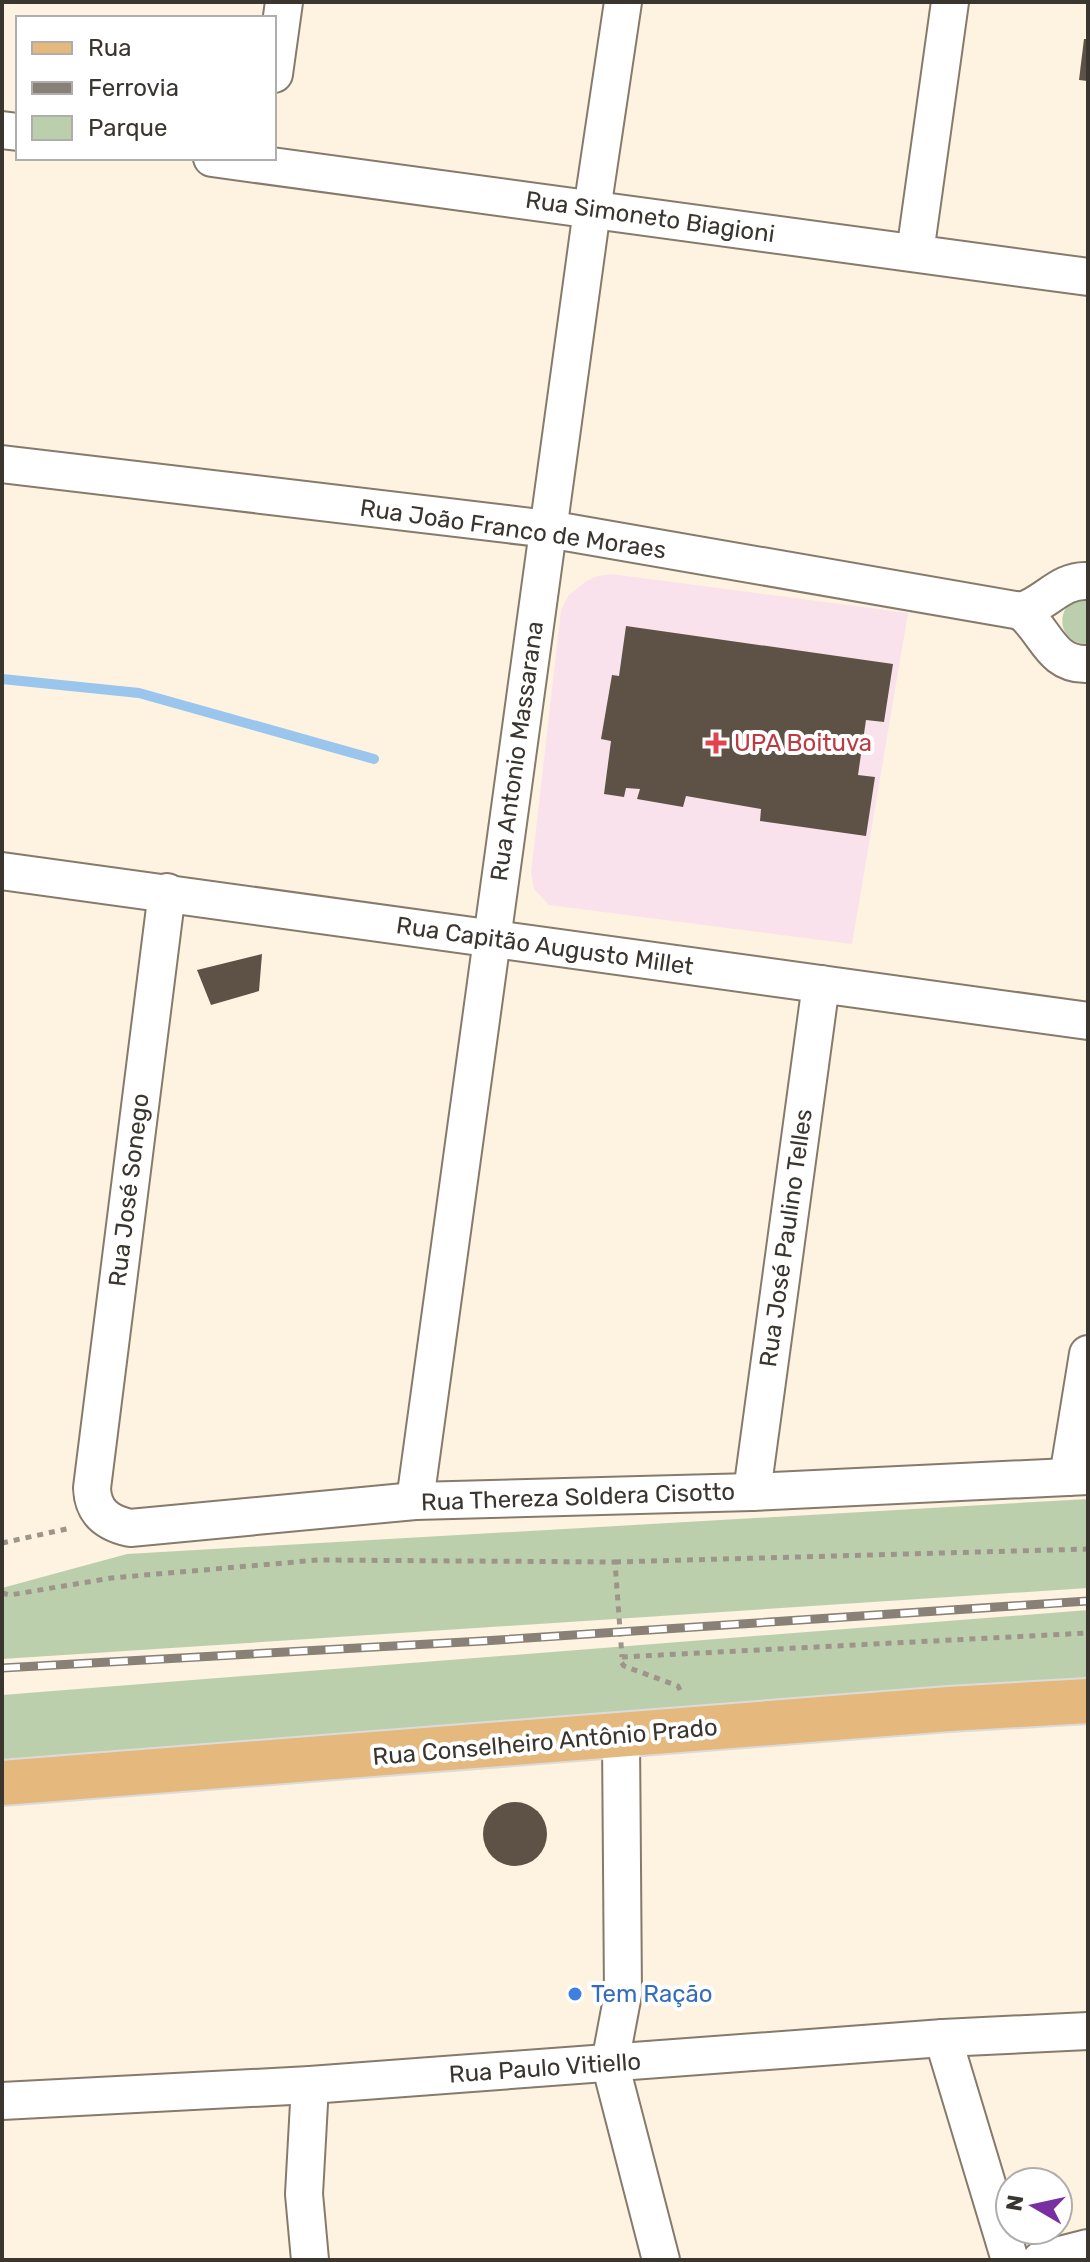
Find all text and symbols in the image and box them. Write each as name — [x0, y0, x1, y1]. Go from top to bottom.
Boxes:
legend — [16, 16, 276, 160]
text: Rua — [88, 34, 131, 62]
text: Ferrovia — [88, 74, 179, 102]
text: Parque — [88, 114, 167, 142]
street label: Rua Simoneto Biagioni — [524, 186, 776, 248]
street label: Rua João Franco de Moraes — [358, 494, 668, 564]
street label: Rua Antonio Massarana — [485, 619, 549, 883]
place label: UPA Boituva — [734, 729, 872, 757]
marker: UPA Boituva — [705, 732, 727, 754]
street label: Rua Capitão Augusto Millet — [395, 911, 695, 981]
street label: Rua José Sonego — [103, 1092, 155, 1288]
street label: Rua José Paulino Telles — [754, 1107, 818, 1369]
street label: Rua Thereza Soldera Cisotto — [420, 1478, 736, 1516]
street label: Rua Conselheiro Antônio Prado — [371, 1713, 719, 1771]
place label: Tem Ração — [591, 1980, 713, 2008]
marker: Tem Ração — [566, 1985, 584, 2003]
street label: Rua Paulo Vitiello — [448, 2047, 642, 2089]
north arrow — [994, 2166, 1074, 2246]
text: N — [1000, 2193, 1029, 2213]

